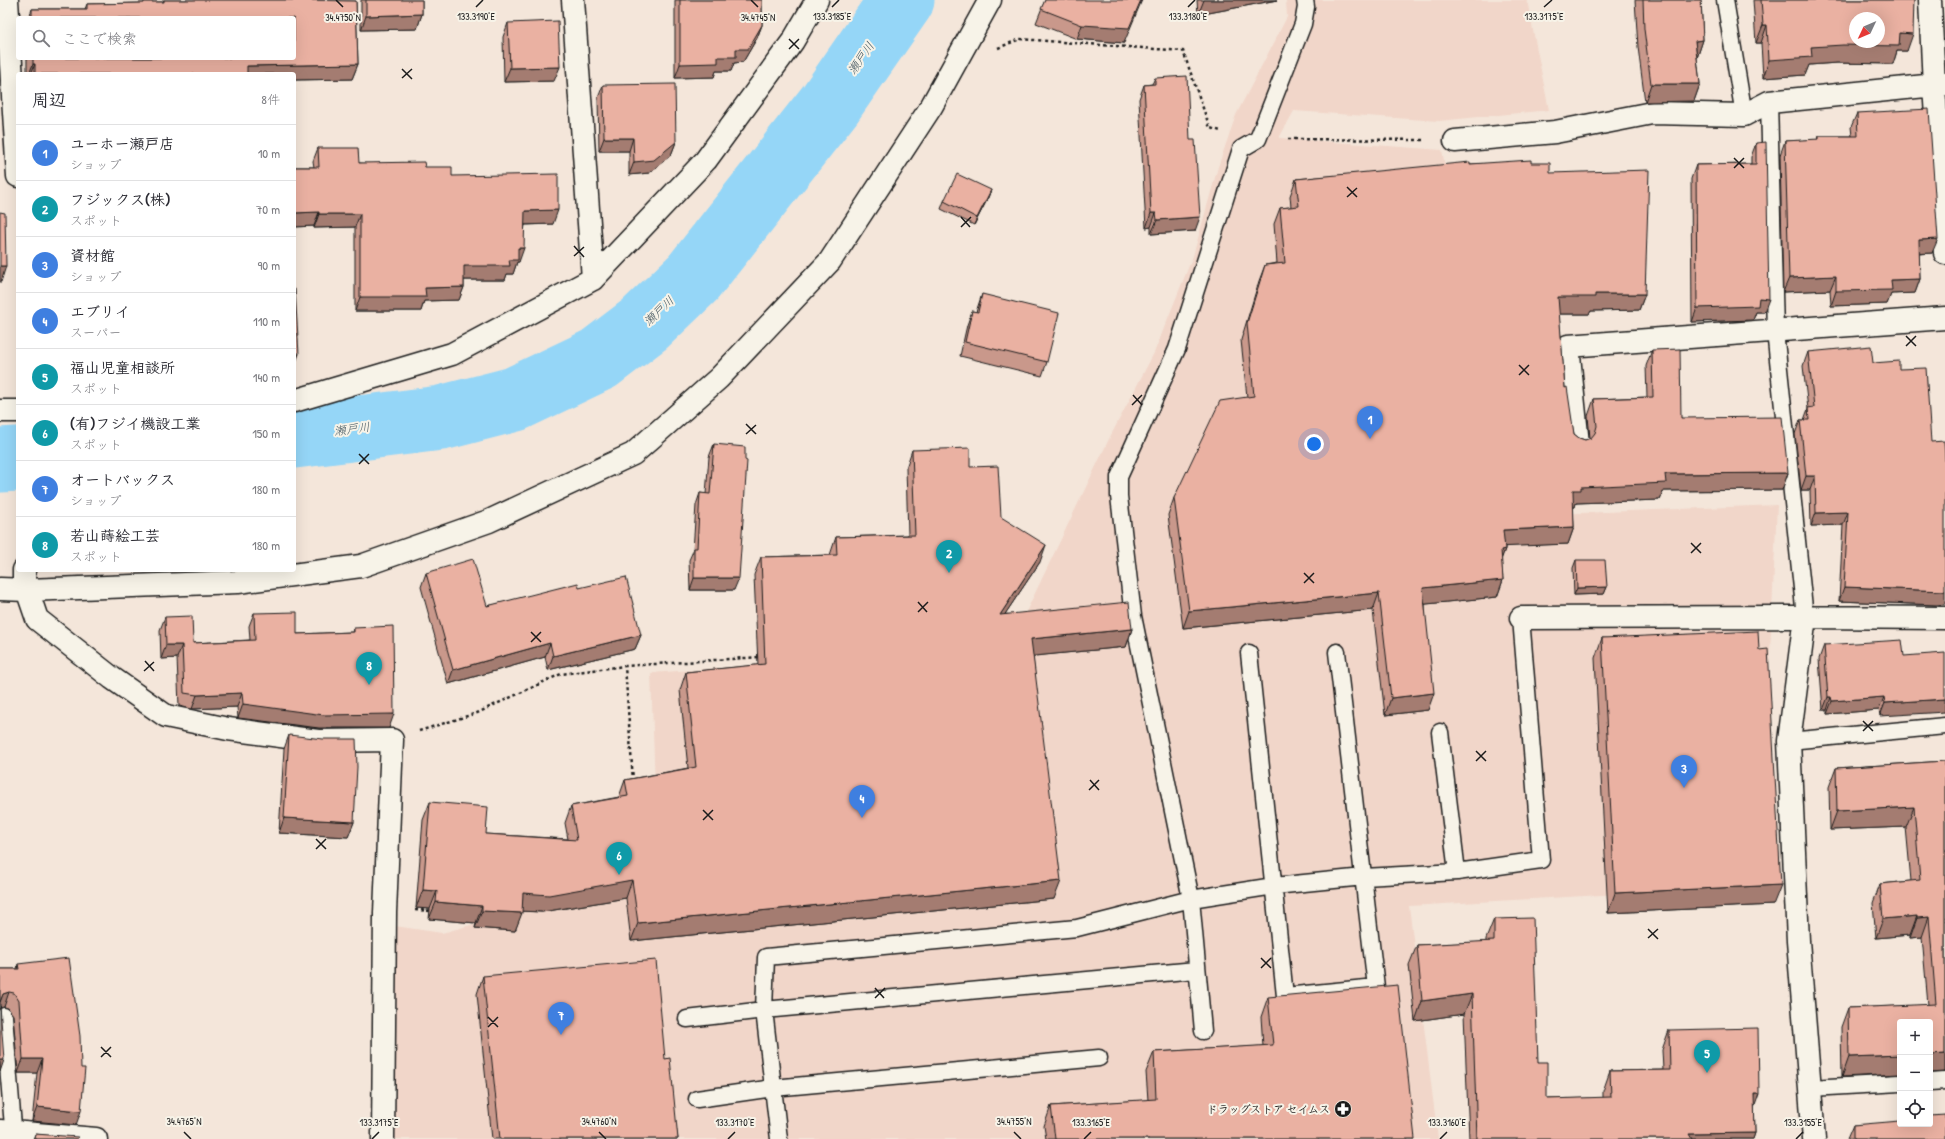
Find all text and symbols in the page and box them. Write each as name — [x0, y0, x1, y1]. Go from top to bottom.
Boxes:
text: 133.3190°E — [457, 10, 495, 23]
text: 133.3185°E — [813, 10, 852, 23]
text: 133.3180°E — [1169, 10, 1208, 23]
text: 133.3175°E — [1525, 10, 1564, 23]
text: 34.4750°N — [325, 11, 361, 24]
text: 34.4745°N — [741, 11, 775, 24]
north arrow — [1849, 12, 1885, 48]
search box — [16, 16, 296, 60]
icon: search — [30, 27, 52, 49]
text: ここで検索 — [62, 28, 137, 49]
water label: 瀬戸川 — [843, 38, 878, 77]
text: 周辺 — [32, 88, 66, 111]
text: 8件 — [261, 90, 280, 108]
text: ユーホー瀬戸店 — [70, 133, 174, 154]
text: 1 — [43, 144, 47, 162]
text: 10 m — [258, 144, 280, 162]
text: ショップ — [70, 155, 121, 173]
text: フジックス(株) — [70, 189, 170, 210]
text: 2 — [42, 200, 48, 218]
text: 70 m — [256, 200, 280, 218]
text: スポット — [70, 211, 122, 229]
text: 資材館 — [70, 245, 115, 266]
text: 3 — [42, 256, 48, 274]
text: 90 m — [258, 256, 280, 274]
text: ショップ — [70, 267, 121, 285]
water label: 瀬戸川 — [640, 292, 678, 329]
text: エブリイ — [70, 301, 130, 322]
text: 4 — [43, 312, 47, 330]
text: 110 m — [253, 312, 280, 330]
text: スーパー — [70, 323, 121, 341]
text: 福山児童相談所 — [70, 357, 175, 378]
text: 5 — [42, 368, 48, 386]
text: 140 m — [253, 368, 280, 386]
text: スポット — [70, 379, 122, 397]
pin: 1 — [1357, 406, 1383, 439]
text: (有)フジイ機設工業 — [70, 413, 200, 434]
water label: 瀬戸川 — [333, 418, 371, 439]
text: 6 — [42, 424, 48, 442]
text: 150 m — [252, 424, 280, 442]
your location — [1304, 434, 1324, 454]
text: スポット — [70, 435, 122, 453]
text: オートバックス — [70, 469, 175, 490]
text: 7 — [42, 480, 48, 498]
text: 180 m — [252, 480, 280, 498]
text: ショップ — [70, 491, 121, 509]
text: 若山蒔絵工芸 — [70, 525, 160, 546]
text: 8 — [42, 536, 48, 554]
text: 180 m — [252, 536, 280, 554]
pin: 2 — [936, 540, 962, 573]
text: スポット — [70, 547, 122, 565]
pin: 8 — [356, 652, 382, 685]
pin: 3 — [1671, 755, 1697, 788]
pin: 4 — [849, 785, 875, 818]
pin: 6 — [606, 842, 632, 875]
pin: 7 — [548, 1002, 574, 1035]
map controls — [1897, 1019, 1933, 1127]
button: + — [1897, 1019, 1933, 1055]
pin: 5 — [1694, 1040, 1720, 1073]
button: − — [1897, 1055, 1933, 1091]
button: locate — [1897, 1091, 1933, 1127]
pharmacy icon: ドラッグストア セイムス — [1333, 1099, 1353, 1119]
place label: ドラッグストア セイムス — [1207, 1102, 1330, 1116]
text: 34.4765°N — [167, 1115, 201, 1128]
text: 34.4760°N — [581, 1115, 617, 1128]
text: 34.4755°N — [996, 1115, 1032, 1128]
text: 133.3175°E — [360, 1116, 399, 1129]
text: 133.3170°E — [715, 1116, 755, 1129]
text: 133.3165°E — [1072, 1116, 1110, 1129]
text: 133.3160°E — [1428, 1116, 1467, 1129]
text: 133.3155°E — [1784, 1116, 1823, 1129]

